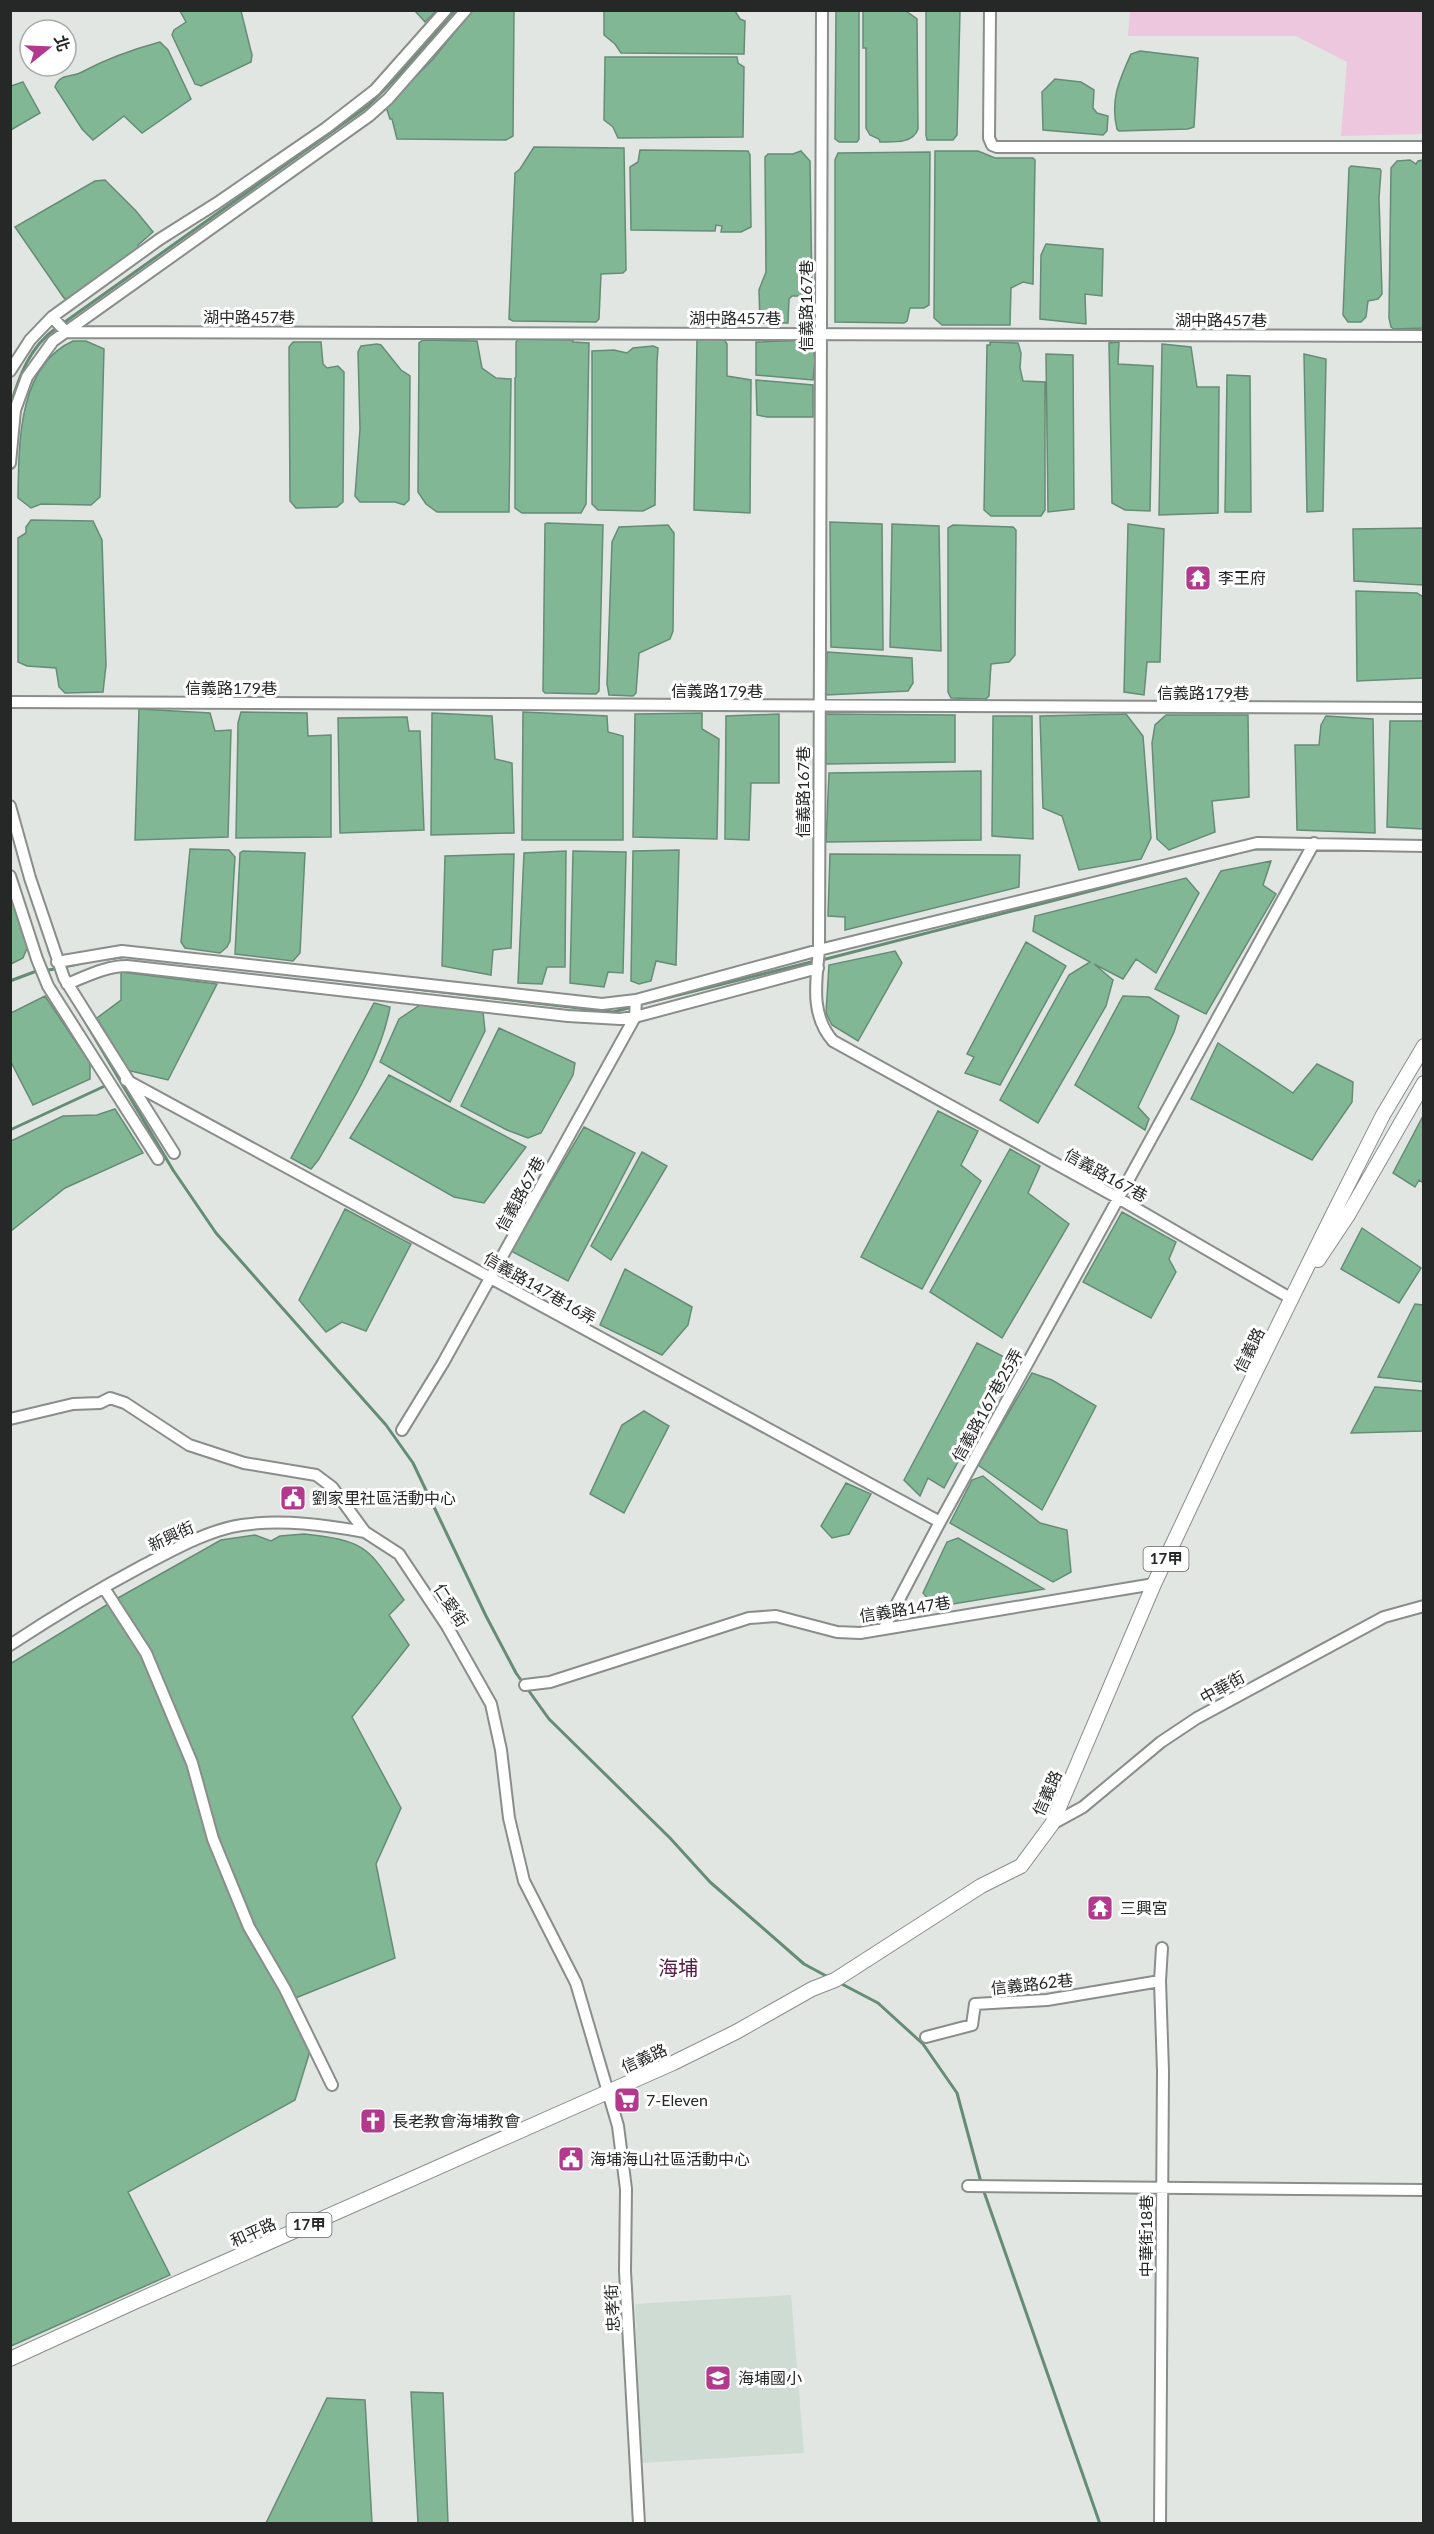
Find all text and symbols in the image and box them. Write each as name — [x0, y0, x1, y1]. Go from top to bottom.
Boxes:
north arrow — [18, 18, 78, 78]
text: 北 — [51, 33, 74, 54]
street label: 信義路167巷 — [796, 260, 815, 352]
street label: 湖中路457巷 — [203, 307, 295, 326]
street label: 湖中路457巷 — [689, 308, 781, 327]
street label: 湖中路457巷 — [1175, 310, 1267, 329]
temple icon: 李王府 — [1183, 563, 1213, 593]
place label: 李王府 — [1218, 568, 1266, 587]
street label: 信義路179巷 — [185, 678, 277, 697]
street label: 信義路179巷 — [671, 681, 763, 700]
street label: 信義路179巷 — [1157, 683, 1249, 702]
street label: 信義路167巷 — [793, 746, 812, 838]
street label: 信義路167巷 — [1061, 1144, 1151, 1205]
street label: 信義路67巷 — [491, 1153, 548, 1234]
street label: 信義路147巷16弄 — [481, 1248, 600, 1327]
street label: 信義路 — [1229, 1324, 1268, 1376]
street label: 信義路167巷25弄 — [948, 1345, 1026, 1465]
public building icon: 劉家里社區活動中心 — [278, 1483, 308, 1513]
place label: 劉家里社區活動中心 — [312, 1488, 456, 1507]
street label: 新興街 — [145, 1517, 197, 1554]
road number: 17甲 — [1144, 1547, 1188, 1571]
street label: 仁愛街 — [430, 1579, 472, 1630]
street label: 信義路147巷 — [858, 1592, 952, 1625]
street label: 中華街 — [1196, 1667, 1247, 1707]
street label: 信義路 — [1028, 1767, 1065, 1819]
temple icon: 三興宮 — [1085, 1893, 1115, 1923]
place label: 三興宮 — [1120, 1898, 1168, 1917]
district label: 海埔 — [658, 1955, 698, 1979]
street label: 信義路62巷 — [990, 1970, 1074, 1997]
street label: 信義路 — [618, 2039, 670, 2076]
supermarket icon: 7-Eleven — [612, 2085, 642, 2115]
place label: 7-Eleven — [646, 2090, 708, 2109]
church icon: 長老教會海埔教會 — [358, 2106, 388, 2136]
place label: 長老教會海埔教會 — [392, 2111, 520, 2130]
public building icon: 海埔海山社區活動中心 — [556, 2144, 586, 2174]
place label: 海埔海山社區活動中心 — [590, 2149, 750, 2168]
street label: 中華街18巷 — [1136, 2195, 1155, 2277]
street label: 和平路 — [227, 2213, 279, 2250]
road number: 17甲 — [286, 2213, 332, 2237]
street label: 忠孝街 — [601, 2284, 622, 2332]
school or university icon: 海埔國小 — [703, 2363, 733, 2393]
place label: 海埔國小 — [738, 2368, 802, 2387]

